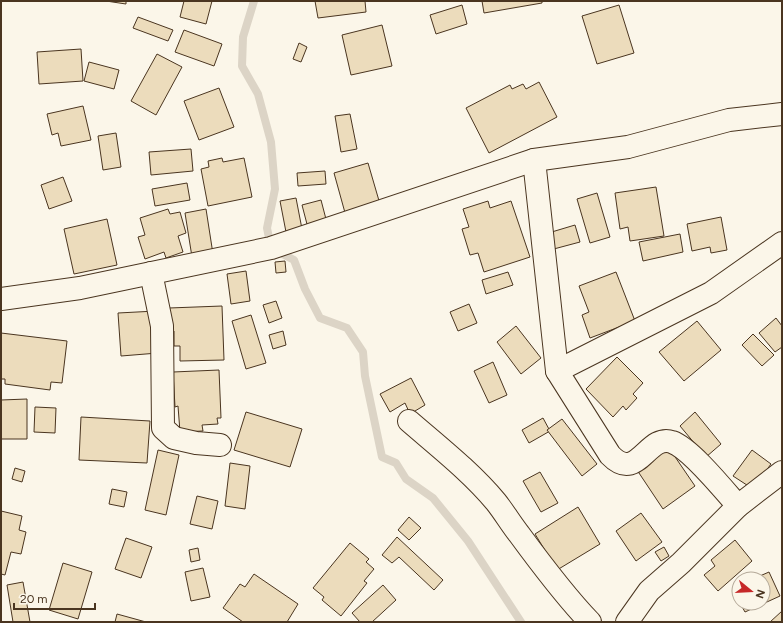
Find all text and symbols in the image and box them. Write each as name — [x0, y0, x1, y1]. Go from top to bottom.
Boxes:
north arrow — [731, 571, 771, 611]
scale bar — [14, 585, 95, 611]
text: N — [753, 588, 768, 600]
text: 20 m — [20, 592, 48, 606]

